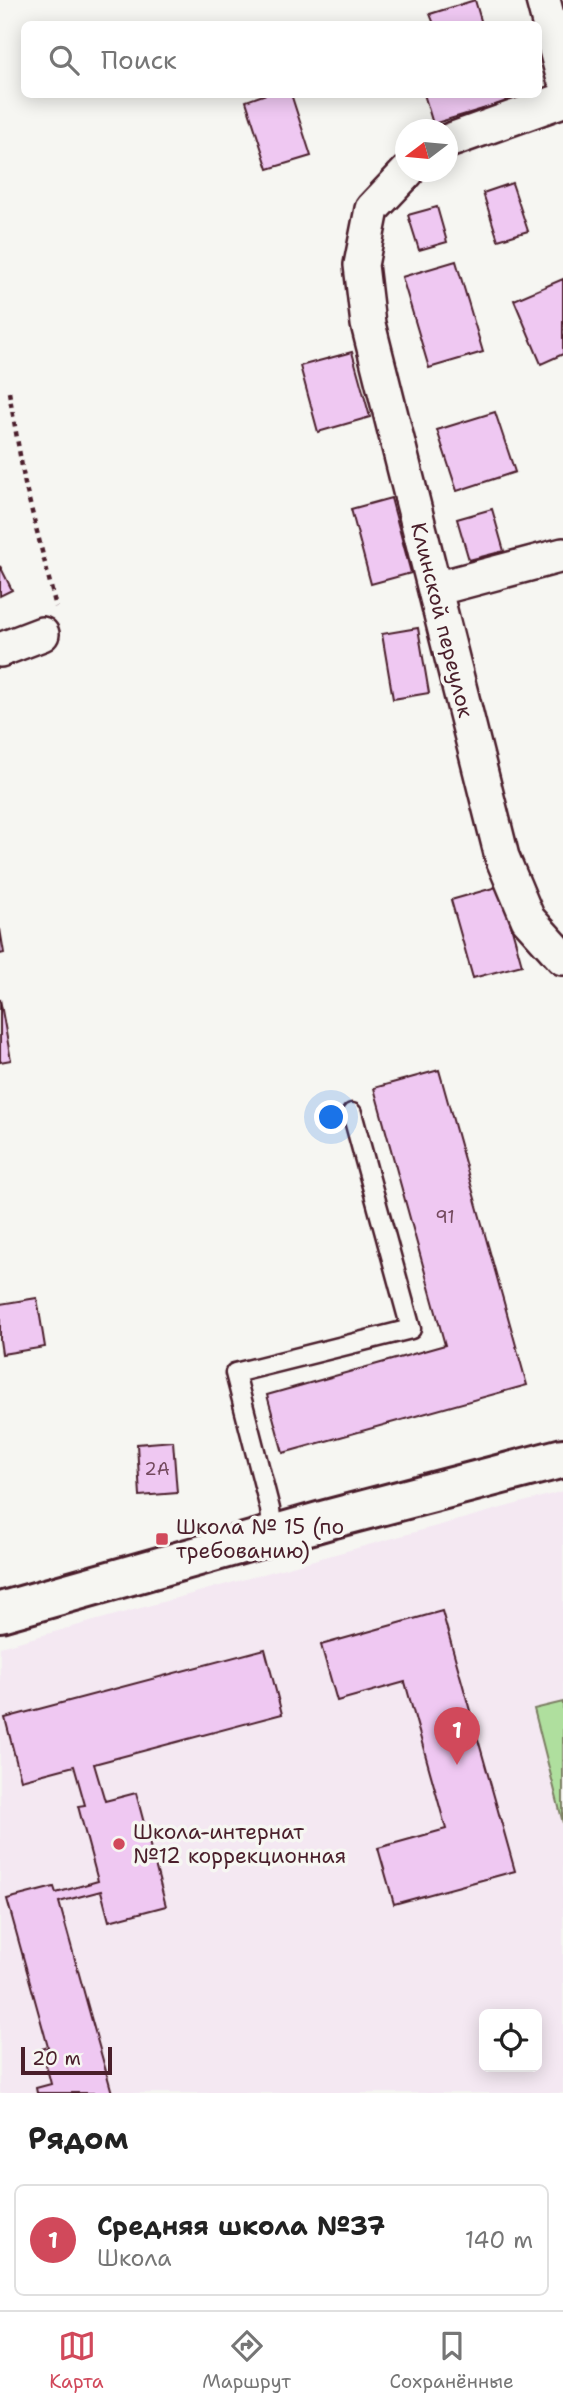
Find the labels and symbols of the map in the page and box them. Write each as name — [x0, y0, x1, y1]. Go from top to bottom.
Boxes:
north arrow — [395, 119, 458, 182]
street label: Клинской переулок — [404, 520, 480, 720]
your location — [314, 1100, 348, 1134]
house number: 91 — [435, 1205, 455, 1229]
house number: 2А — [144, 1457, 170, 1481]
place label: Школа № 15 (по требованию) — [176, 1513, 344, 1565]
marker: Школа № 15 (по требованию) — [154, 1531, 170, 1547]
pin: 1 — [434, 1707, 480, 1765]
place label: Школа-интернат №12 коррекционная — [133, 1818, 346, 1870]
marker: Школа-интернат №12 коррекционная — [111, 1836, 127, 1852]
scale bar — [21, 2044, 112, 2076]

